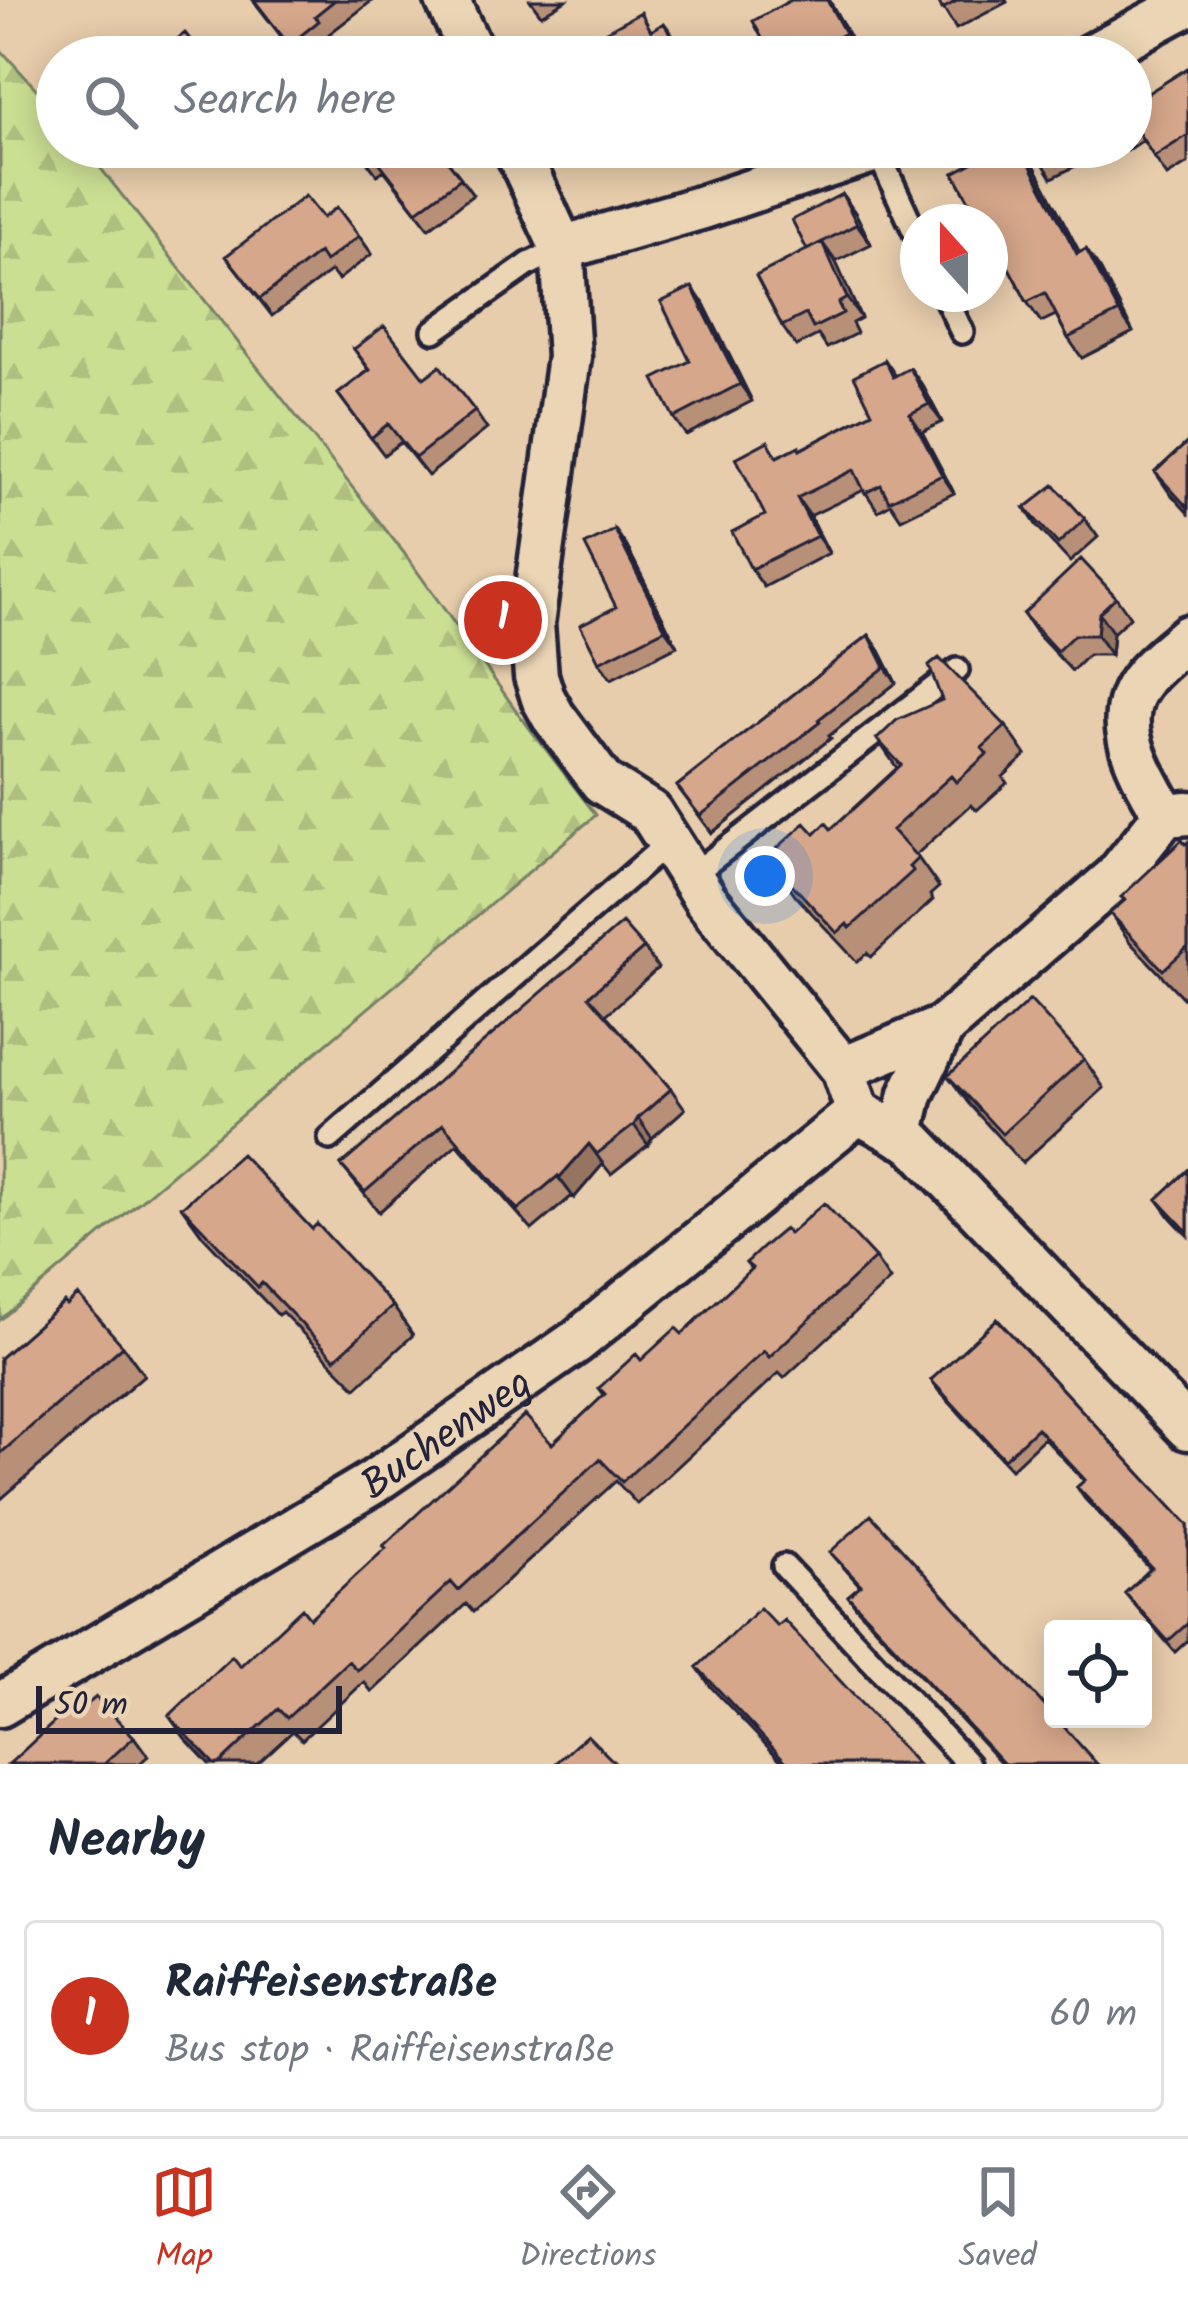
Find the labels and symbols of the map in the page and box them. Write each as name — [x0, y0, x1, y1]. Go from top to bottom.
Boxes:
north arrow — [900, 204, 1008, 312]
pin: 1 — [464, 575, 542, 665]
your location — [735, 846, 795, 906]
street label: Buchenweg — [347, 1352, 547, 1519]
scale bar — [36, 1680, 342, 1733]

